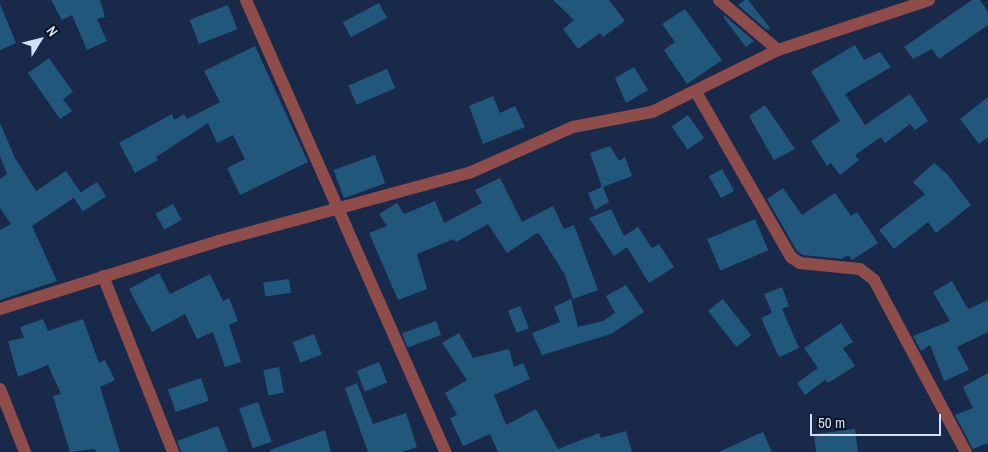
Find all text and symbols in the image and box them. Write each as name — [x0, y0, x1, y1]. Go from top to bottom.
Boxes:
north arrow — [15, 15, 65, 65]
text: N — [42, 23, 62, 40]
scale bar — [813, 404, 944, 436]
text: 50 m — [818, 412, 845, 433]

